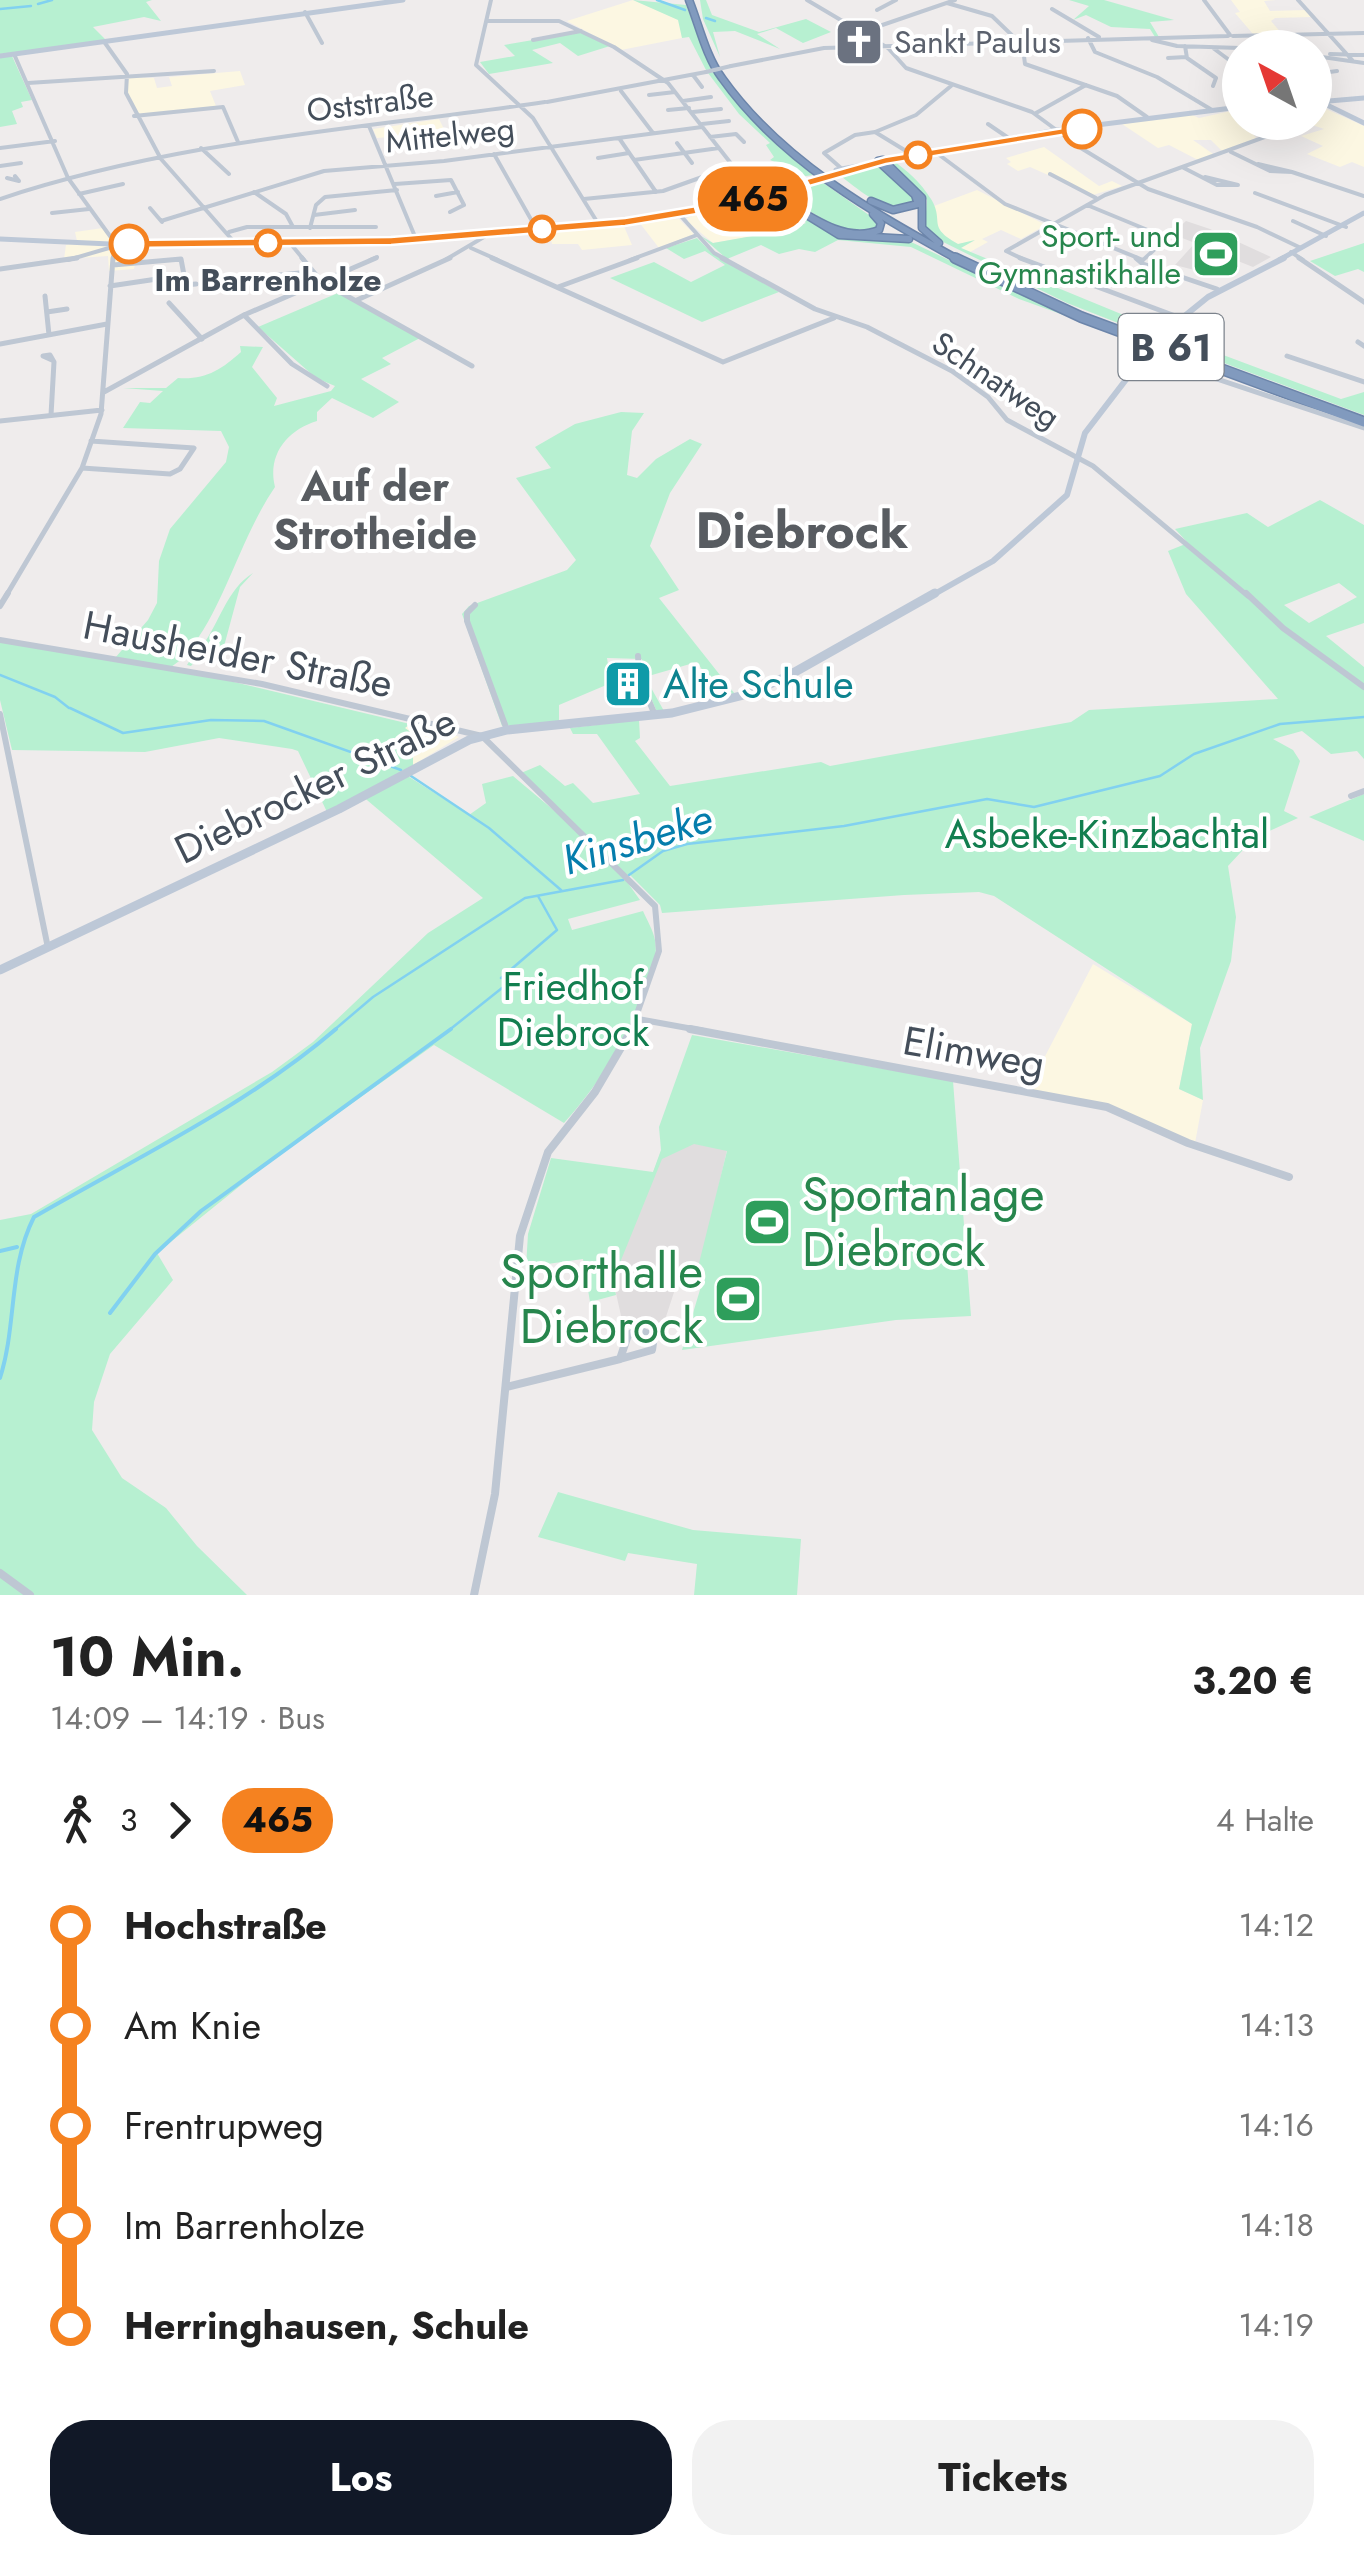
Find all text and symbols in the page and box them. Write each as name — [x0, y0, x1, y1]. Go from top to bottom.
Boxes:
church icon: Sankt Paulus — [833, 16, 885, 68]
place label: Sankt Paulus — [894, 19, 1061, 65]
north arrow — [1222, 30, 1332, 140]
map controls — [1222, 30, 1332, 140]
street label: Oststraße — [304, 72, 436, 134]
street label: Mittelweg — [383, 105, 517, 165]
unlabelled marker — [1063, 110, 1101, 148]
unlabelled marker — [905, 142, 931, 168]
line badge: 465 — [696, 166, 810, 232]
text: 465 — [718, 174, 788, 224]
place label: Sport- und Gymnastikhalle — [978, 213, 1181, 296]
unlabelled marker — [529, 216, 555, 242]
unlabelled marker — [110, 225, 148, 263]
sports icon: Sport- und Gymnastikhalle — [1190, 228, 1242, 280]
marker: Im Barrenholze — [255, 230, 281, 256]
place label: Im Barrenholze — [154, 257, 382, 303]
road number: B 61 — [1118, 314, 1224, 380]
street label: Schnatweg — [923, 320, 1069, 440]
district label: Auf der Strotheide — [273, 456, 477, 565]
district label: Diebrock — [696, 494, 909, 567]
street label: Hausheider Straße — [78, 596, 398, 712]
place label: Alte Schule — [663, 655, 854, 713]
building icon: Alte Schule — [602, 658, 654, 710]
street label: Diebrocker Straße — [165, 692, 465, 878]
water label: Kinsbeke — [554, 787, 720, 891]
park label: Asbeke-Kinzbachtal — [945, 805, 1269, 863]
park label: Friedhof Diebrock — [497, 957, 650, 1061]
street label: Elimweg — [899, 1011, 1049, 1093]
place label: Sportanlage Diebrock — [802, 1160, 1044, 1284]
sports icon: Sportanlage Diebrock — [741, 1196, 793, 1248]
place label: Sporthalle Diebrock — [500, 1237, 704, 1361]
sports icon: Sporthalle Diebrock — [712, 1273, 764, 1325]
text: 10 Min. — [50, 1617, 244, 1697]
text: 3.20 € — [1192, 1653, 1314, 1708]
text: 14:09 – 14:19 · Bus — [50, 1695, 325, 1741]
icon: walk — [50, 1793, 105, 1848]
icon: forward — [152, 1793, 207, 1848]
text: 465 — [242, 1795, 313, 1845]
text: 3 — [120, 1797, 137, 1843]
text: 4 Halte — [1216, 1797, 1314, 1843]
text: Hochstraße — [124, 1898, 327, 1953]
text: 14:12 — [1239, 1902, 1314, 1948]
text: Am Knie — [124, 1998, 261, 2053]
text: 14:13 — [1239, 2002, 1314, 2048]
text: Frentrupweg — [124, 2098, 324, 2153]
text: 14:16 — [1239, 2102, 1314, 2148]
text: Im Barrenholze — [124, 2198, 365, 2253]
text: 14:18 — [1239, 2202, 1314, 2248]
text: Herringhausen, Schule — [124, 2298, 529, 2353]
text: 14:19 — [1239, 2302, 1314, 2348]
button: Los — [50, 2420, 672, 2535]
button: Tickets — [692, 2420, 1314, 2535]

